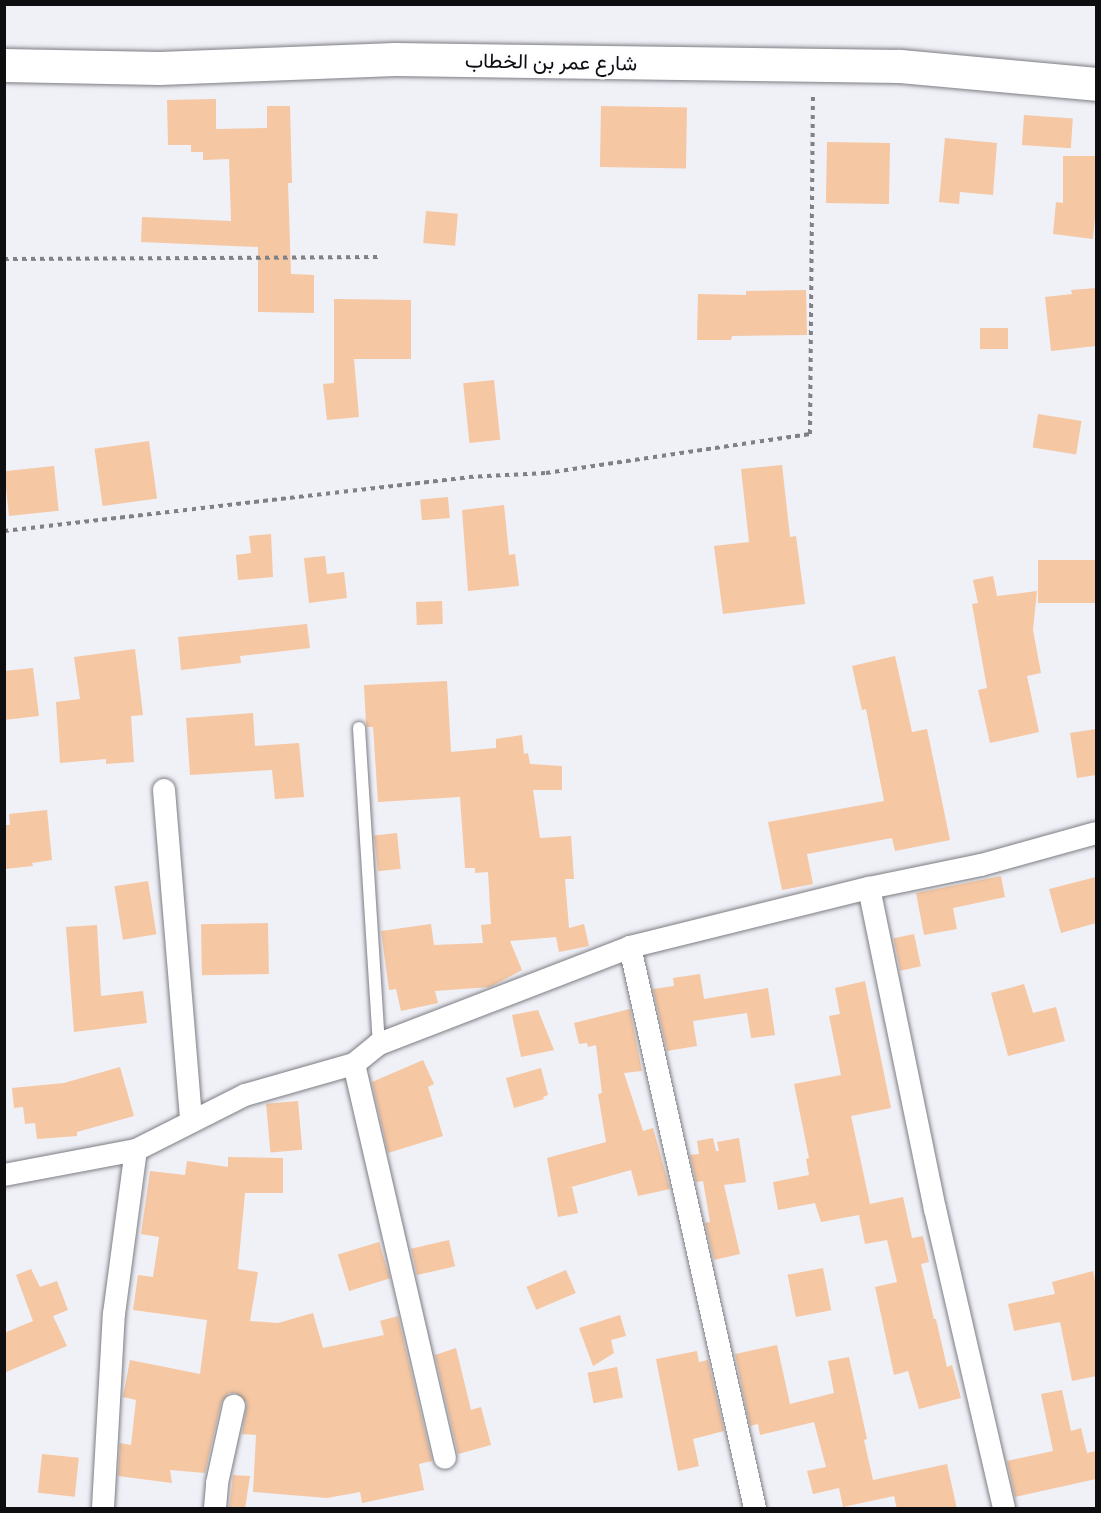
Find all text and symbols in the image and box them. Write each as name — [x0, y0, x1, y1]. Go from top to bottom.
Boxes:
street label: شارع عمر بن الخطاب — [465, 48, 637, 76]

